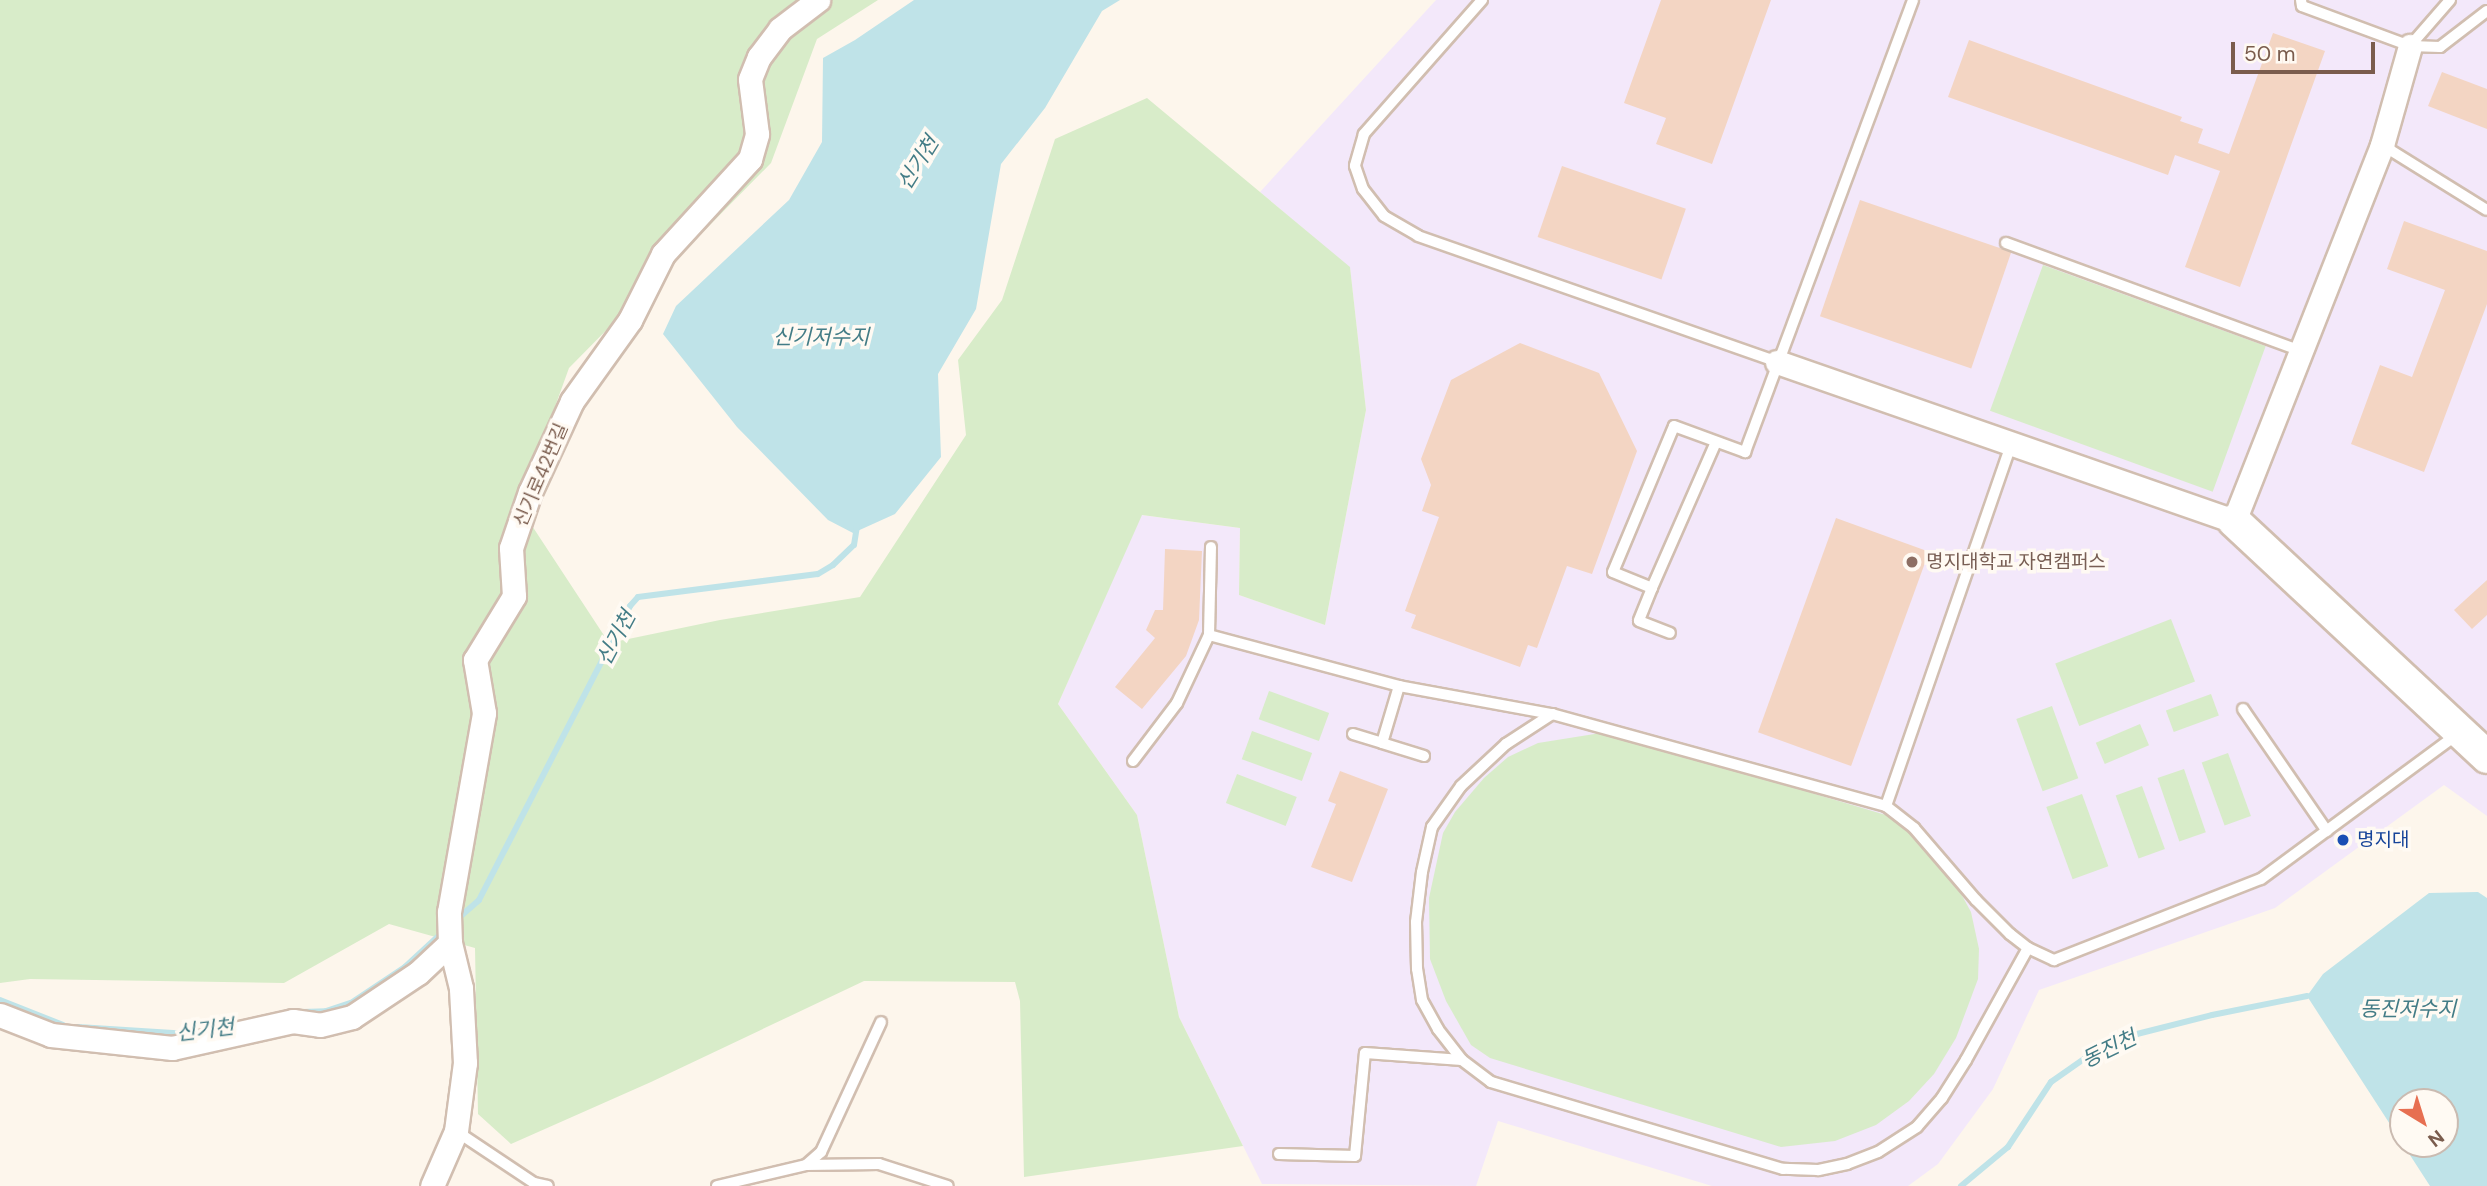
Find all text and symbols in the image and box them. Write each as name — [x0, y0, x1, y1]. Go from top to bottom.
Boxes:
scale bar — [2235, 28, 2378, 72]
text: 50 m — [2244, 40, 2295, 68]
water label: 신기천 — [892, 132, 944, 194]
water label: 신기저수지 — [773, 324, 869, 350]
street label: 신기로42번길 — [509, 420, 573, 530]
place label: 명지대학교 자연캠퍼스 — [1926, 551, 2106, 573]
marker: 명지대학교 자연캠퍼스 — [1904, 554, 1920, 570]
water label: 신기천 — [591, 606, 641, 670]
place label: 명지대 — [2357, 829, 2409, 851]
marker: 명지대 — [2335, 832, 2351, 848]
water label: 동진저수지 — [2360, 996, 2456, 1022]
water label: 신기천 — [175, 1014, 235, 1046]
water label: 동진천 — [2077, 1025, 2141, 1073]
north arrow — [2389, 1088, 2459, 1158]
text: N — [2423, 1124, 2449, 1152]

